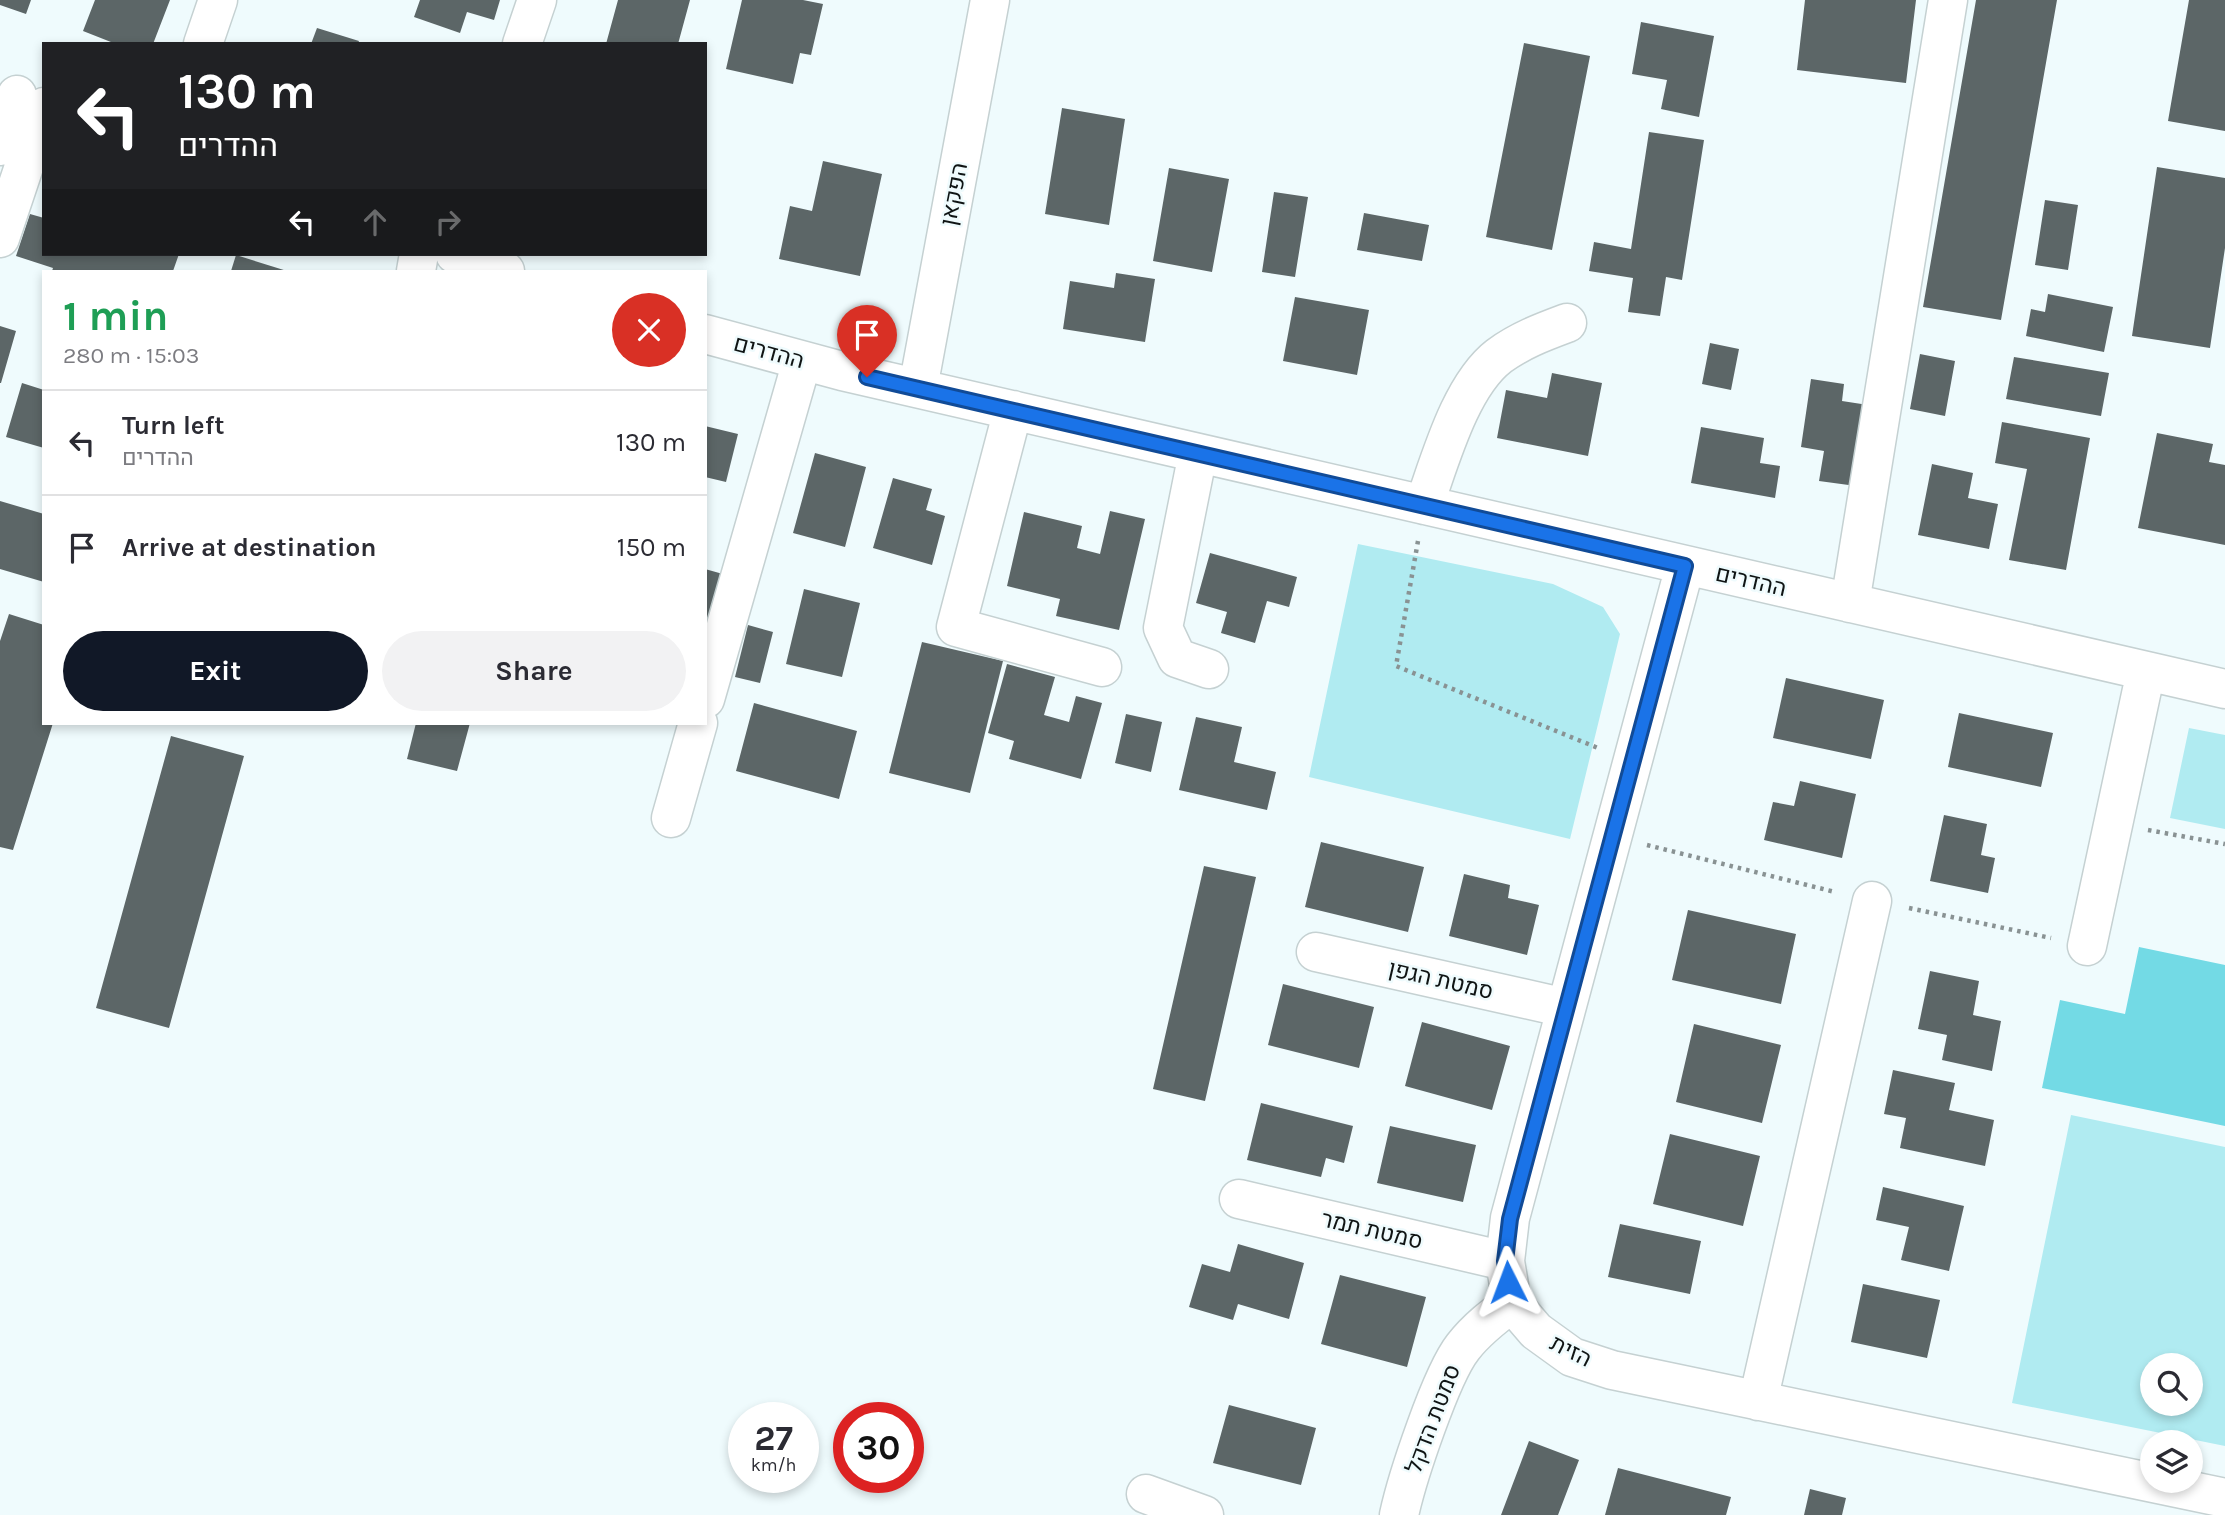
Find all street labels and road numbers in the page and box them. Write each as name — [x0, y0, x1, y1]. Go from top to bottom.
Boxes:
street label: הפקאן — [935, 160, 973, 228]
street label: ההדרים — [731, 330, 807, 374]
street label: ההדרים — [1713, 560, 1789, 602]
street label: סמטת הגפן — [1386, 955, 1496, 1005]
street label: סמטת תמר — [1319, 1205, 1425, 1255]
street label: הזית — [1546, 1329, 1596, 1373]
street label: סמטת הדקל — [1400, 1361, 1466, 1477]

